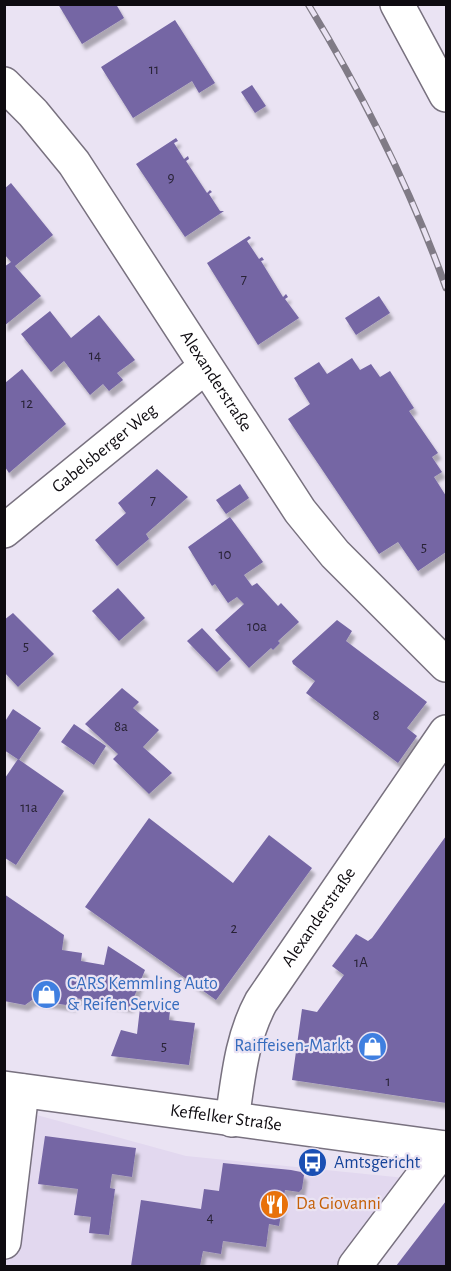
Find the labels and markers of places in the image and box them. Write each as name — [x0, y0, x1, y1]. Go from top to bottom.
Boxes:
place label: CARS Kemmling Auto & Reifen Service — [67, 975, 218, 1014]
shop icon: CARS Kemmling Auto & Reifen Service — [30, 978, 62, 1010]
shop icon: Raiffeisen-Markt — [356, 1030, 388, 1062]
place label: Raiffeisen-Markt — [234, 1037, 351, 1055]
bus stop icon: Amtsgericht — [297, 1147, 329, 1179]
place label: Amtsgericht — [334, 1154, 421, 1172]
restaurant icon: Da Giovanni — [259, 1188, 291, 1220]
place label: Da Giovanni — [296, 1195, 381, 1213]

